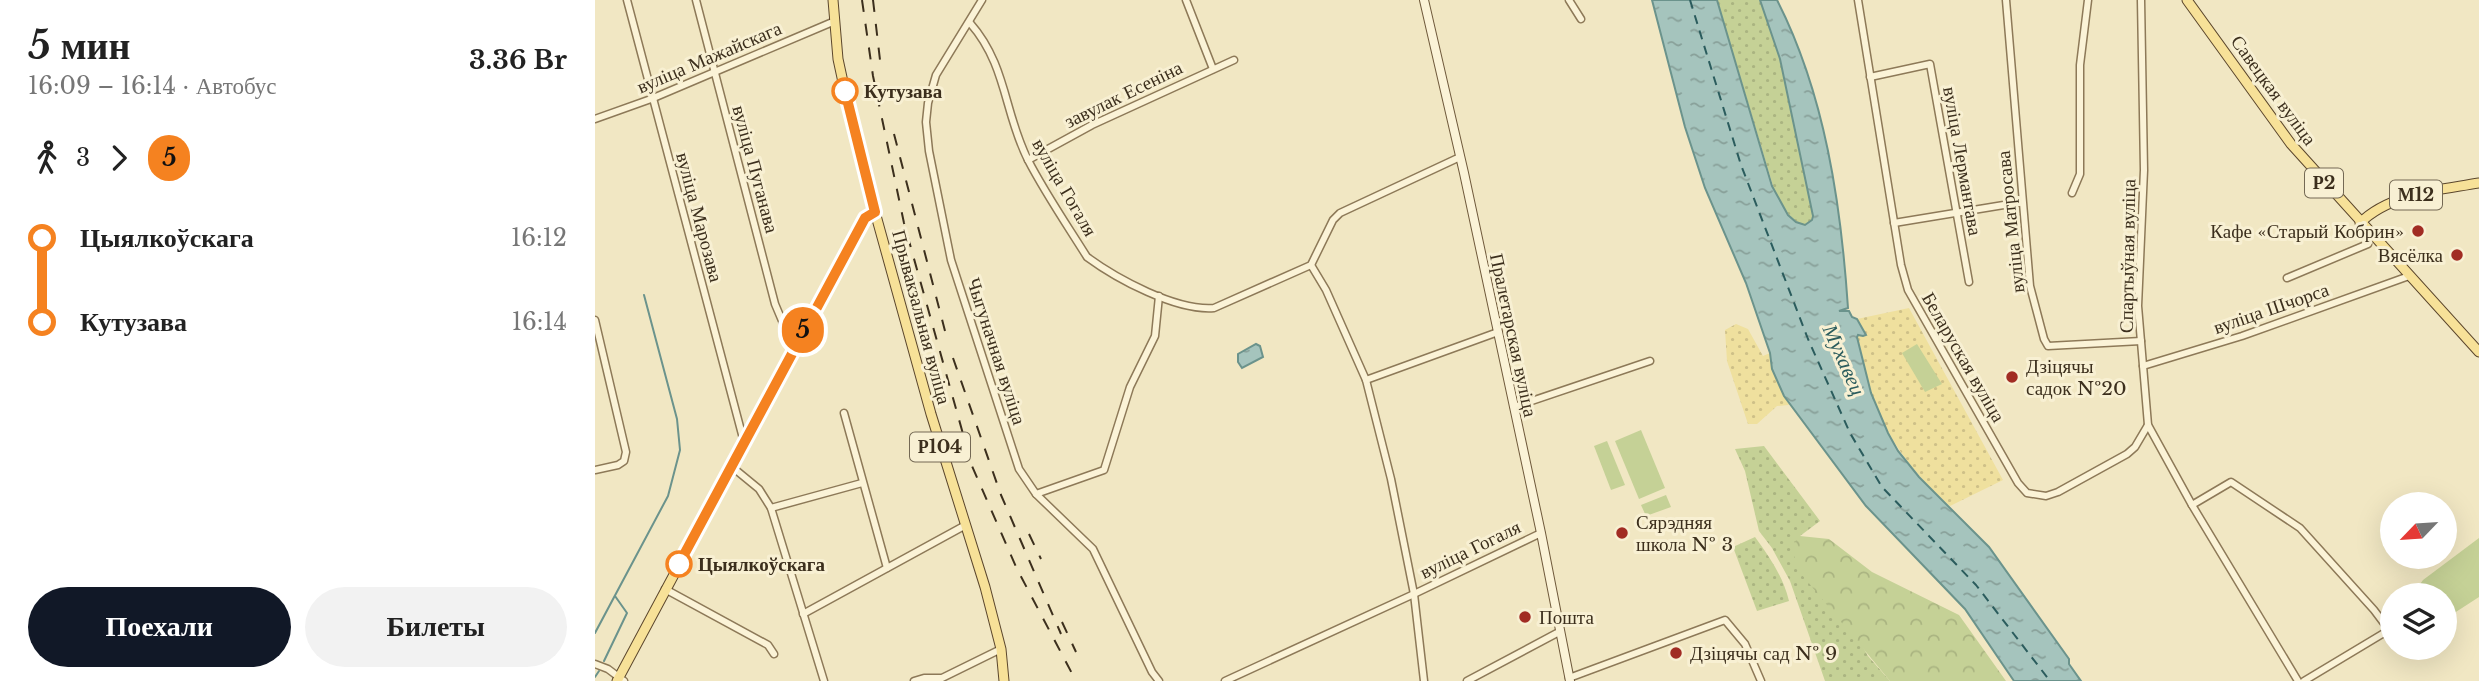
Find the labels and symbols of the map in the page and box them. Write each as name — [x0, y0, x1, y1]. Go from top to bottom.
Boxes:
street label: вуліца Мажайскага — [633, 16, 785, 98]
street label: Савецкая вуліца — [2226, 31, 2322, 150]
street label: завулак Есеніна — [1061, 56, 1186, 133]
marker: Кутузава — [832, 78, 858, 104]
place label: Кутузава — [864, 80, 943, 103]
street label: вуліца Лермантава — [1938, 85, 1987, 238]
street label: вуліца Пуганава — [727, 103, 784, 236]
street label: вуліца Гогаля — [1027, 134, 1102, 241]
street label: вуліца Матросава — [1992, 149, 2029, 294]
street label: вуліца Марозава — [671, 150, 728, 285]
road number: Р2 — [2305, 168, 2343, 198]
street label: Спартыўная вуліца — [2115, 178, 2140, 333]
road number: М12 — [2390, 180, 2442, 210]
place label: Кафе «Старый Кобрин» — [2210, 220, 2404, 243]
marker: Кафе «Старый Кобрин» — [2410, 223, 2426, 239]
street label: Прывакзальная вуліца — [887, 227, 956, 407]
place label: Вясёлка — [2378, 244, 2444, 267]
marker: Вясёлка — [2449, 247, 2465, 263]
street label: Пралетарская вуліца — [1485, 251, 1542, 420]
street label: Чыгуначная вуліца — [962, 275, 1031, 428]
street label: вуліца Шчорса — [2210, 278, 2332, 339]
street label: Беларуская вуліца — [1917, 288, 2010, 427]
line badge: 5 — [780, 307, 826, 353]
water label: Мухавец — [1816, 320, 1871, 400]
place label: Дзіцячы садок №20 — [2026, 355, 2127, 400]
marker: Дзіцячы садок №20 — [2004, 369, 2020, 385]
road number: Р104 — [910, 432, 970, 462]
north arrow — [2380, 492, 2457, 569]
place label: Сярэдняя школа № 3 — [1636, 511, 1733, 556]
street label: вуліца Гогаля — [1416, 515, 1525, 584]
marker: Сярэдняя школа № 3 — [1614, 525, 1630, 541]
marker: Цыялкоўскага — [666, 551, 692, 577]
place label: Цыялкоўскага — [698, 553, 825, 576]
place label: Пошта — [1539, 606, 1594, 629]
marker: Пошта — [1517, 609, 1533, 625]
place label: Дзіцячы сад № 9 — [1690, 642, 1837, 665]
marker: Дзіцячы сад № 9 — [1668, 645, 1684, 661]

